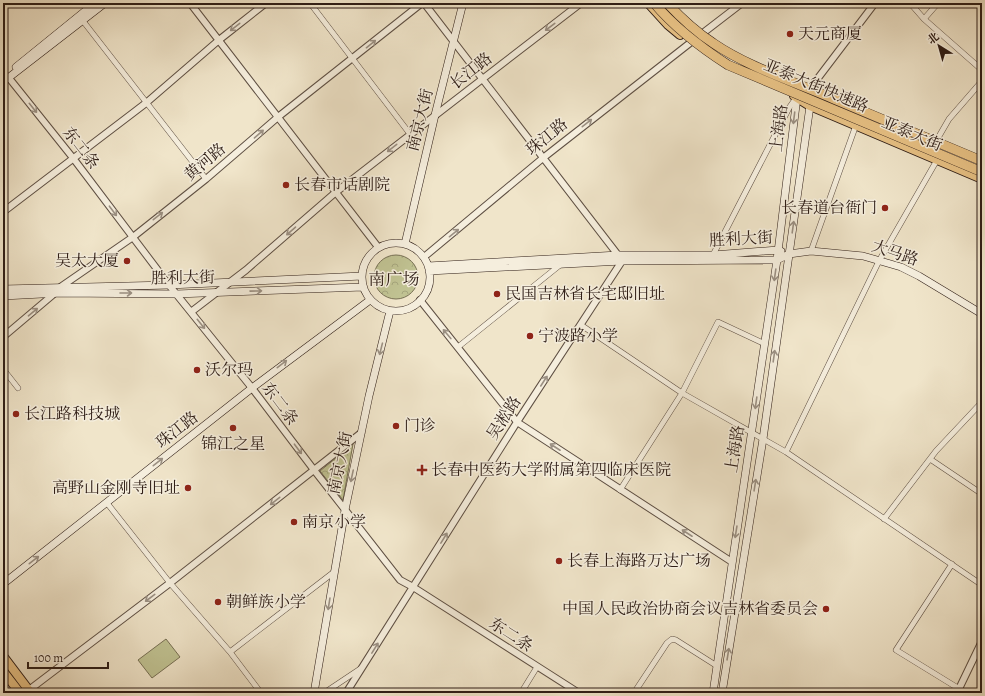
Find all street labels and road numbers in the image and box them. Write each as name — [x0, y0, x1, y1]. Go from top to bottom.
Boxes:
street label: 长江路 — [445, 48, 497, 94]
street label: 亚泰大街快速路 — [760, 54, 872, 118]
street label: 南京大街 — [402, 86, 438, 154]
street label: 上海路 — [765, 103, 793, 153]
street label: 亚泰大街 — [878, 111, 946, 157]
street label: 珠江路 — [521, 113, 573, 161]
street label: 东二条 — [58, 122, 104, 174]
street label: 黄河路 — [180, 138, 230, 186]
street label: 胜利大街 — [708, 226, 774, 252]
street label: 大马路 — [869, 235, 921, 271]
street label: 胜利大街 — [151, 266, 215, 290]
street label: 东二条 — [257, 378, 303, 430]
street label: 吴淞路 — [482, 392, 526, 444]
street label: 珠江路 — [151, 407, 203, 453]
street label: 上海路 — [720, 424, 750, 474]
street label: 南京大街 — [323, 429, 357, 497]
street label: 东二条 — [485, 613, 537, 657]

